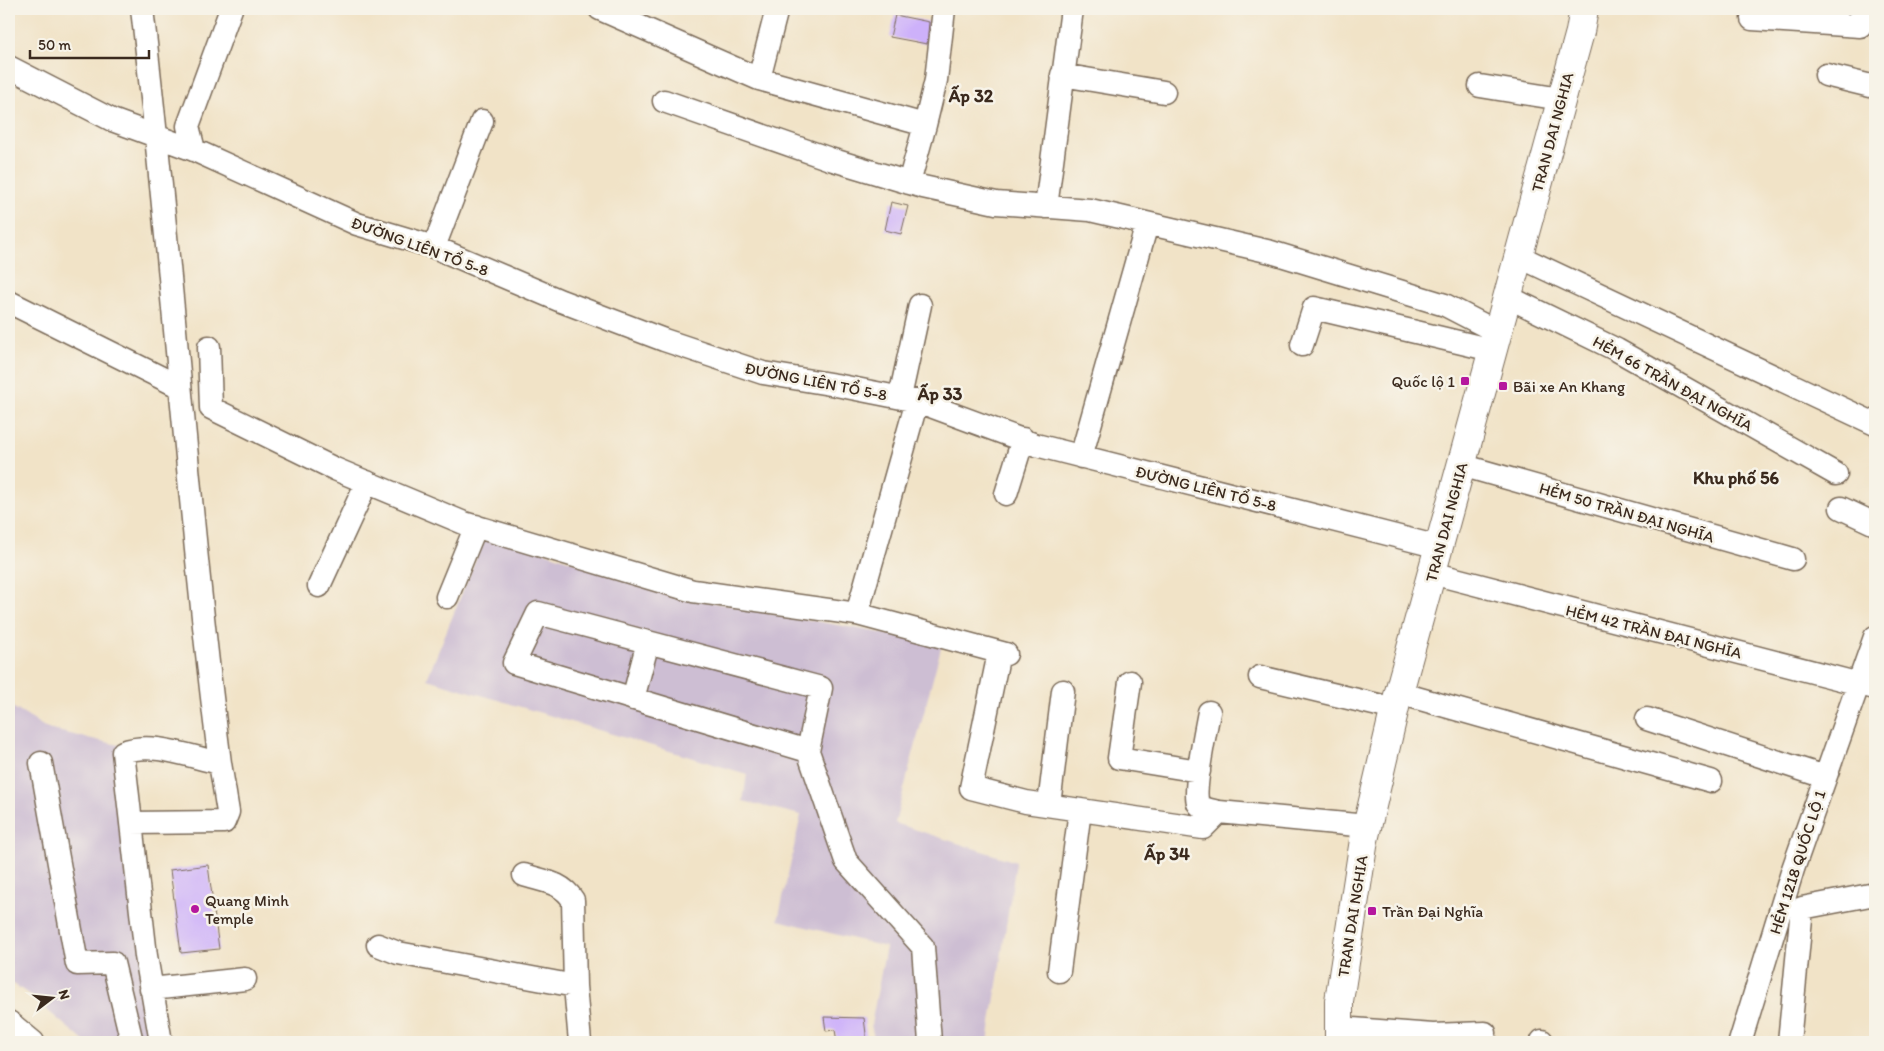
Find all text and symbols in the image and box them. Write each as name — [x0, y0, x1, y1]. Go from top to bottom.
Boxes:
scale bar — [30, 28, 149, 60]
text: 50 m — [38, 36, 71, 54]
street label: TRAN DAI NGHIA — [1527, 70, 1578, 194]
district label: Ấp 32 — [948, 85, 994, 107]
street label: ĐƯỜNG LIÊN TỔ 5-8 — [349, 213, 491, 280]
street label: HẺM 66 TRẦN ĐẠI NGHĨA — [1590, 332, 1756, 435]
street label: ĐƯỜNG LIÊN TỔ 5-8 — [743, 358, 889, 405]
place label: Quốc lộ 1 — [1392, 372, 1456, 391]
marker: Quốc lộ 1 — [1459, 375, 1471, 387]
place label: Bãi xe An Khang — [1513, 377, 1626, 396]
marker: Bãi xe An Khang — [1497, 380, 1509, 392]
district label: Ấp 33 — [917, 383, 963, 405]
street label: TRAN DAI NGHIA — [1421, 460, 1472, 584]
street label: ĐƯỜNG LIÊN TỔ 5-8 — [1133, 462, 1279, 515]
district label: Khu phố 56 — [1693, 467, 1779, 489]
street label: HẺM 50 TRẦN ĐẠI NGHĨA — [1537, 478, 1717, 547]
street label: HẺM 42 TRẦN ĐẠI NGHĨA — [1564, 600, 1744, 663]
street label: HẺM 1218 QUỐC LỘ 1 — [1765, 787, 1830, 936]
district label: Ấp 34 — [1143, 843, 1190, 865]
street label: TRAN DAI NGHIA — [1333, 854, 1372, 978]
place label: Quang Minh Temple — [205, 891, 289, 928]
place label: Trần Đại Nghĩa — [1382, 902, 1483, 921]
marker: Quang Minh Temple — [189, 903, 201, 915]
marker: Trần Đại Nghĩa — [1366, 905, 1378, 917]
north arrow — [28, 974, 78, 1024]
text: N — [55, 988, 73, 1001]

